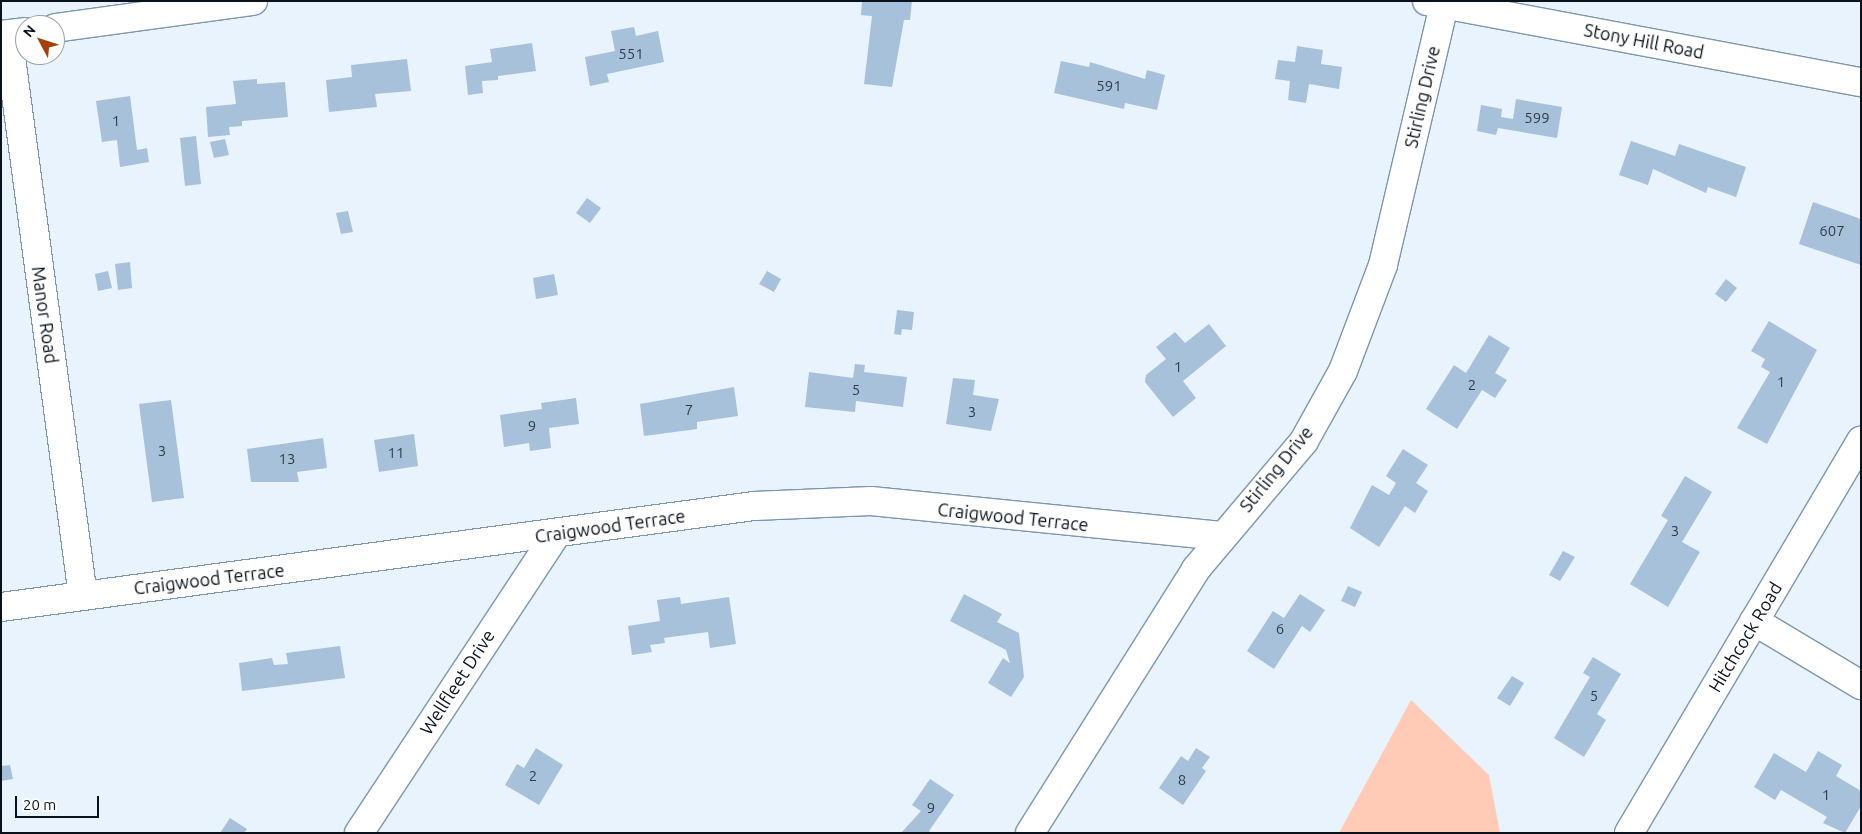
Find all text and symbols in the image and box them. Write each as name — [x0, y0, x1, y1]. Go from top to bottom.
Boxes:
north arrow — [15, 15, 65, 65]
street label: Stony Hill Road — [1582, 19, 1706, 63]
text: N — [20, 22, 39, 40]
street label: Stirling Drive — [1400, 44, 1444, 150]
house number: 551 — [618, 45, 644, 63]
house number: 591 — [1096, 77, 1122, 95]
house number: 599 — [1524, 109, 1550, 127]
house number: 1 — [112, 112, 120, 130]
house number: 607 — [1819, 222, 1845, 240]
street label: Manor Road — [27, 265, 63, 365]
house number: 1 — [1174, 358, 1182, 376]
house number: 1 — [1777, 373, 1785, 391]
house number: 2 — [1468, 376, 1476, 394]
house number: 5 — [852, 381, 860, 399]
house number: 7 — [685, 401, 693, 419]
house number: 3 — [968, 403, 976, 421]
house number: 9 — [528, 417, 536, 435]
street label: Stirling Drive — [1235, 422, 1317, 516]
house number: 3 — [158, 442, 166, 460]
house number: 11 — [388, 444, 404, 462]
house number: 13 — [279, 450, 295, 468]
street label: Craigwood Terrace — [936, 498, 1090, 536]
street label: Craigwood Terrace — [533, 505, 687, 547]
house number: 3 — [1671, 522, 1679, 540]
street label: Craigwood Terrace — [132, 559, 286, 599]
street label: Hitchcock Road — [1704, 578, 1786, 696]
house number: 6 — [1276, 620, 1284, 638]
street label: Wellfleet Drive — [415, 625, 499, 739]
house number: 5 — [1590, 687, 1598, 705]
house number: 2 — [529, 767, 537, 785]
house number: 8 — [1178, 771, 1186, 789]
scale bar — [18, 786, 101, 818]
house number: 1 — [1822, 786, 1830, 804]
text: 20 m — [23, 796, 56, 813]
house number: 9 — [927, 799, 935, 817]

